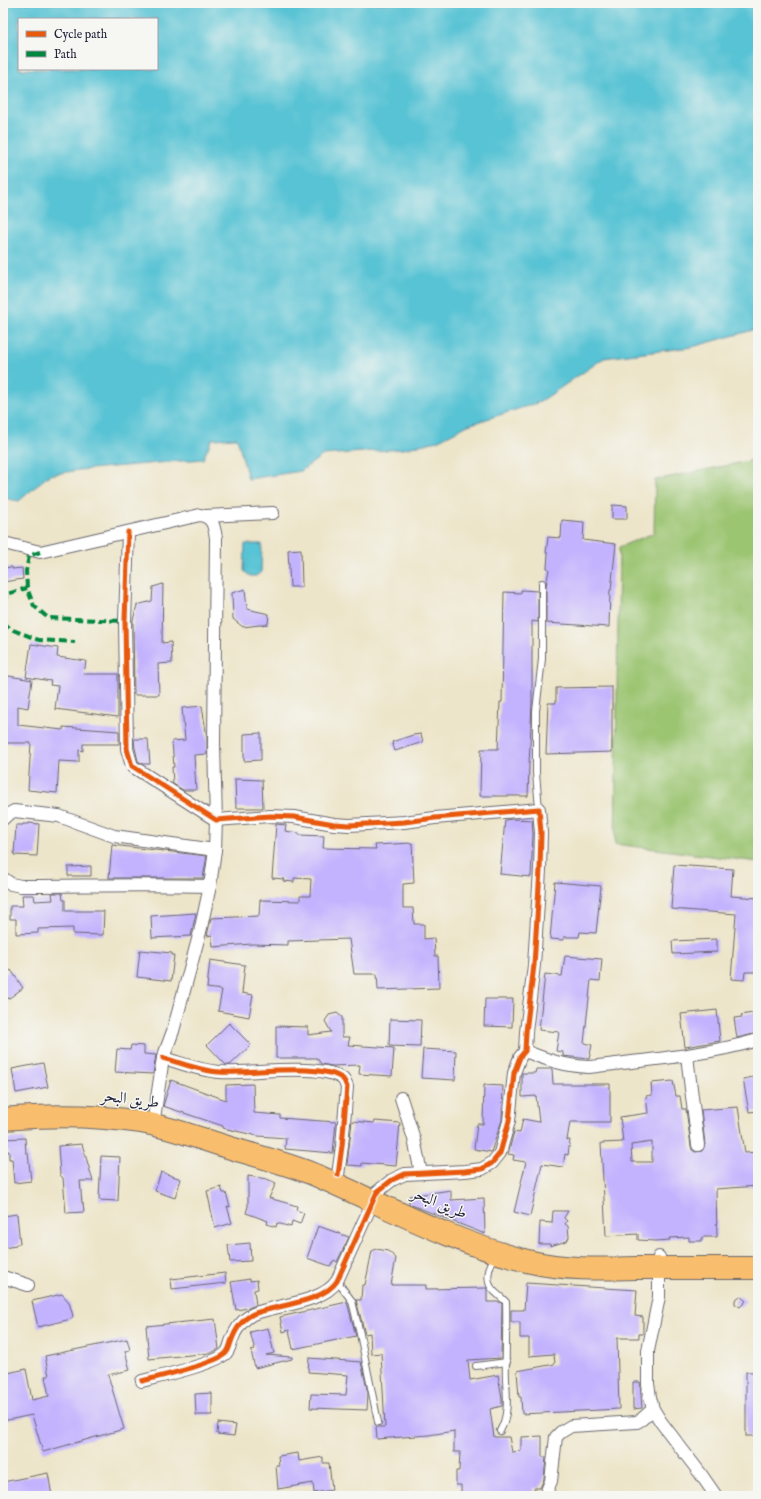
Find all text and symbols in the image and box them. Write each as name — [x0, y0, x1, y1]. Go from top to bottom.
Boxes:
legend — [18, 18, 158, 70]
text: Cycle path — [54, 27, 108, 43]
text: Path — [54, 47, 77, 62]
street label: طريق البحر — [98, 1086, 160, 1113]
street label: طريق البحر — [406, 1183, 470, 1224]

